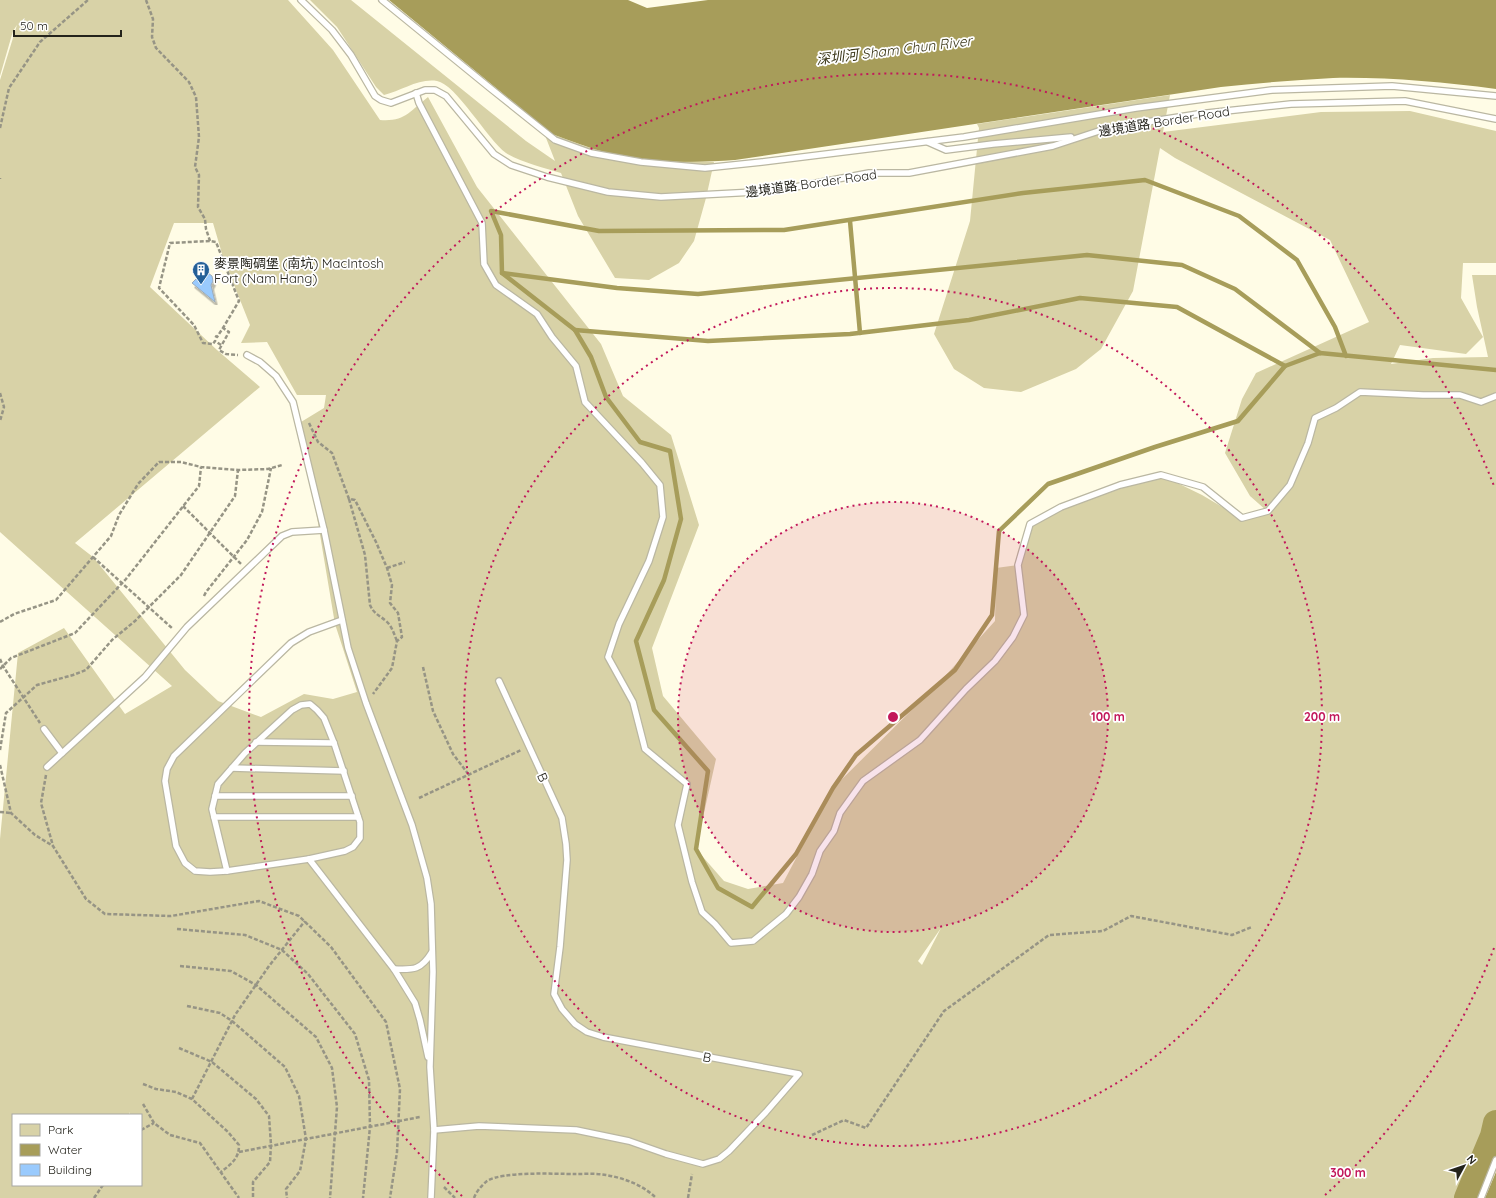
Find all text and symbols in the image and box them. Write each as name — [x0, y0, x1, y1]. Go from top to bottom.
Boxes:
scale bar — [14, 12, 121, 38]
text: 50 m — [20, 18, 48, 33]
water label: 深圳河 Sham Chun River — [815, 31, 974, 68]
street label: 邊境道路 Border Road — [1097, 103, 1231, 139]
street label: 邊境道路 Border Road — [744, 166, 878, 200]
place label: 麥景陶碉堡 (南坑) MacIntosh Fort (Nam Hang) — [214, 255, 384, 286]
building icon: 麥景陶碉堡 (南坑) MacIntosh Fort (Nam Hang) — [191, 260, 211, 285]
text: 100 m — [1091, 709, 1125, 724]
text: 200 m — [1304, 709, 1340, 724]
centre of rings — [886, 710, 900, 724]
street label: B — [534, 770, 552, 784]
street label: B — [701, 1048, 713, 1066]
legend — [12, 1114, 142, 1186]
text: Park — [48, 1122, 73, 1137]
text: Water — [48, 1142, 83, 1157]
north arrow — [1444, 1146, 1484, 1186]
text: N — [1464, 1152, 1480, 1167]
text: Building — [48, 1162, 92, 1177]
text: 300 m — [1330, 1165, 1366, 1180]

